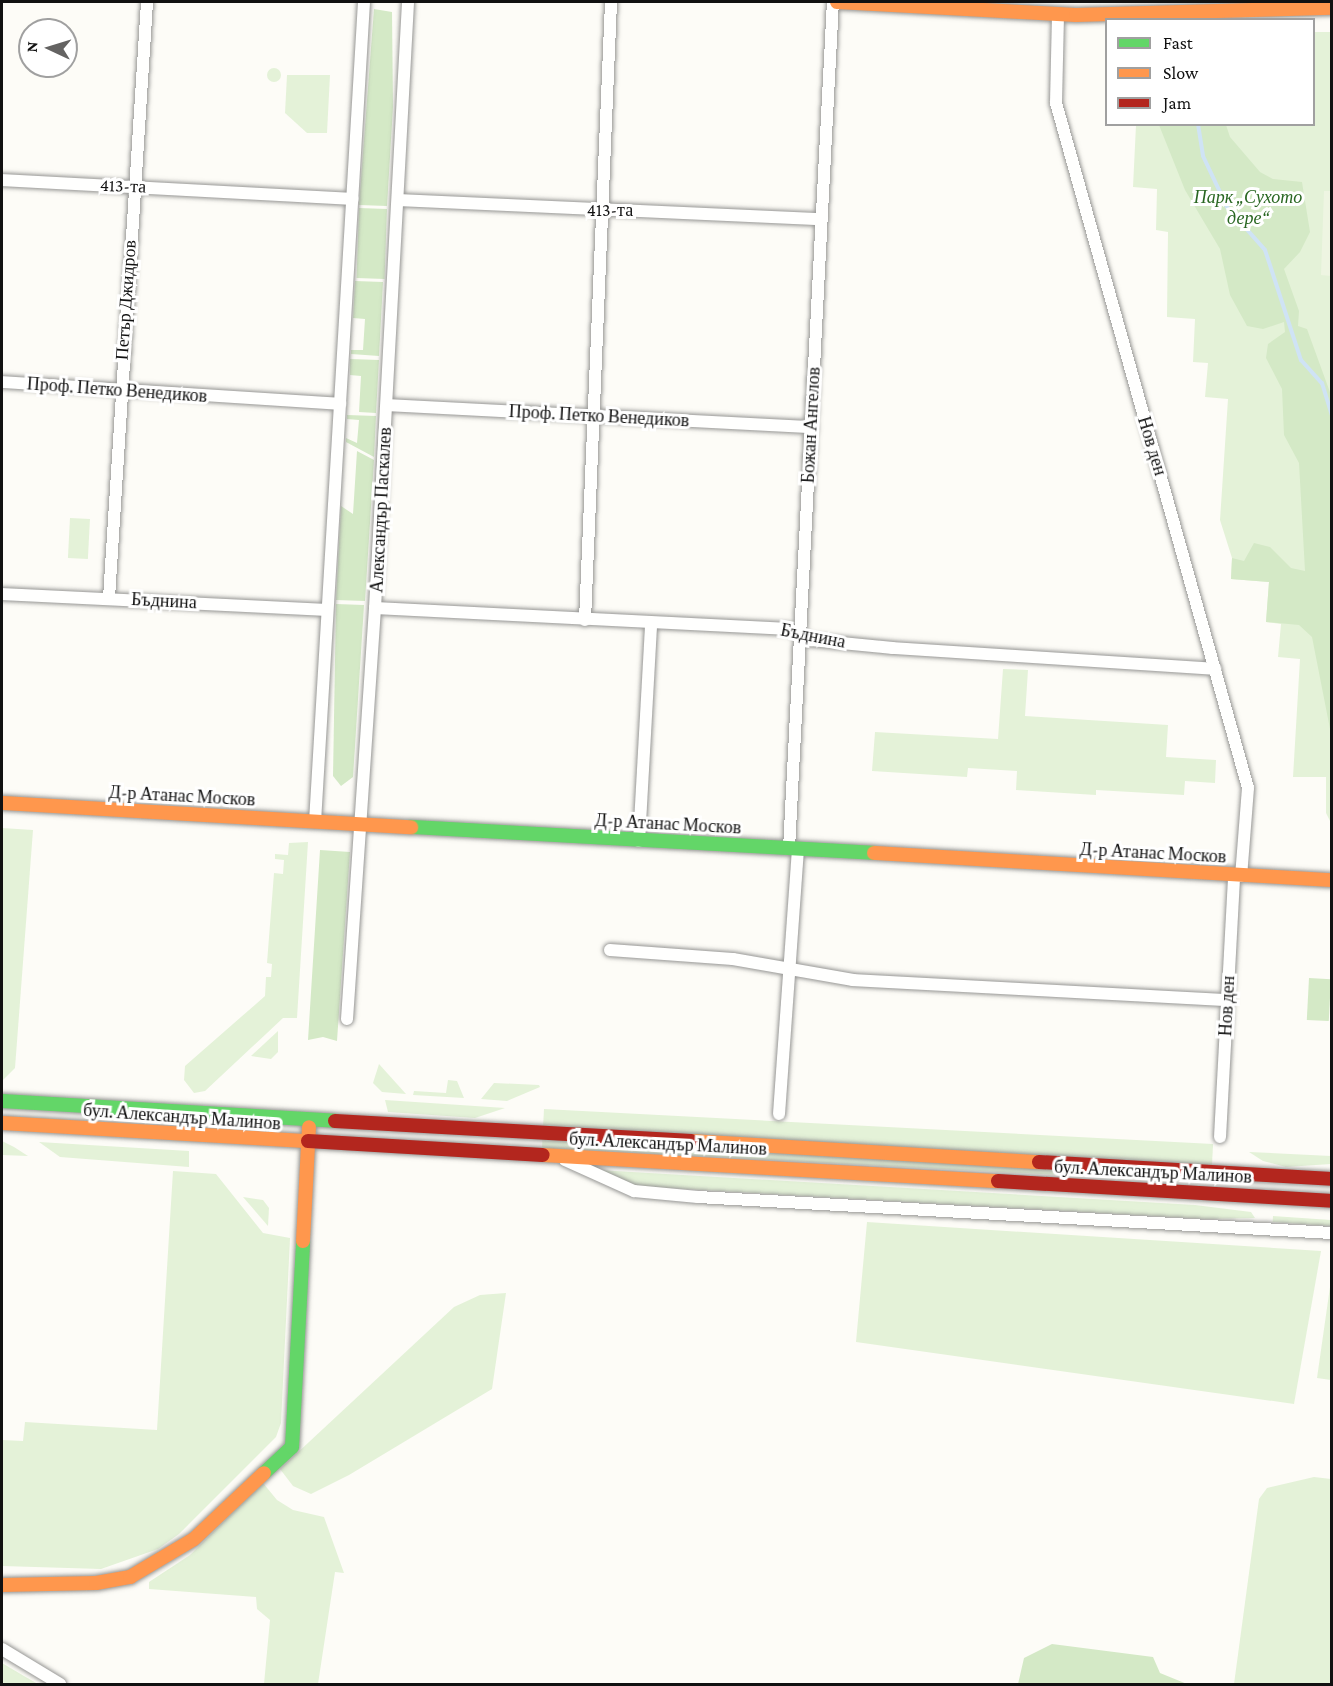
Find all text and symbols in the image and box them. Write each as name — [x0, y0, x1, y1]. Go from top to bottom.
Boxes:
north arrow — [18, 18, 78, 78]
legend — [1105, 18, 1315, 126]
text: Fast — [1163, 33, 1193, 53]
text: N — [23, 41, 40, 53]
text: Slow — [1163, 63, 1198, 83]
text: Jam — [1163, 93, 1191, 113]
street label: 413-та — [99, 174, 147, 198]
park label: Парк „Сухото дере“ — [1194, 187, 1302, 230]
street label: 413-та — [587, 199, 633, 221]
street label: Петър Джидров — [111, 239, 141, 361]
street label: Божан Ангелов — [797, 366, 825, 484]
street label: Проф. Петко Венедиков — [26, 373, 208, 407]
street label: Проф. Петко Венедиков — [508, 400, 690, 432]
street label: Нов ден — [1133, 414, 1171, 478]
street label: Александър Паскалев — [366, 427, 396, 593]
street label: Бъднина — [131, 588, 197, 614]
street label: Бъднина — [779, 619, 847, 653]
street label: Д-р Атанас Москов — [108, 781, 256, 811]
street label: Д-р Атанас Москов — [594, 809, 742, 839]
street label: Д-р Атанас Москов — [1079, 838, 1227, 868]
street label: Нов ден — [1215, 975, 1239, 1037]
street label: бул. Александър Малинов — [82, 1099, 282, 1135]
street label: бул. Александър Малинов — [569, 1128, 767, 1160]
street label: бул. Александър Малинов — [1054, 1156, 1252, 1188]

